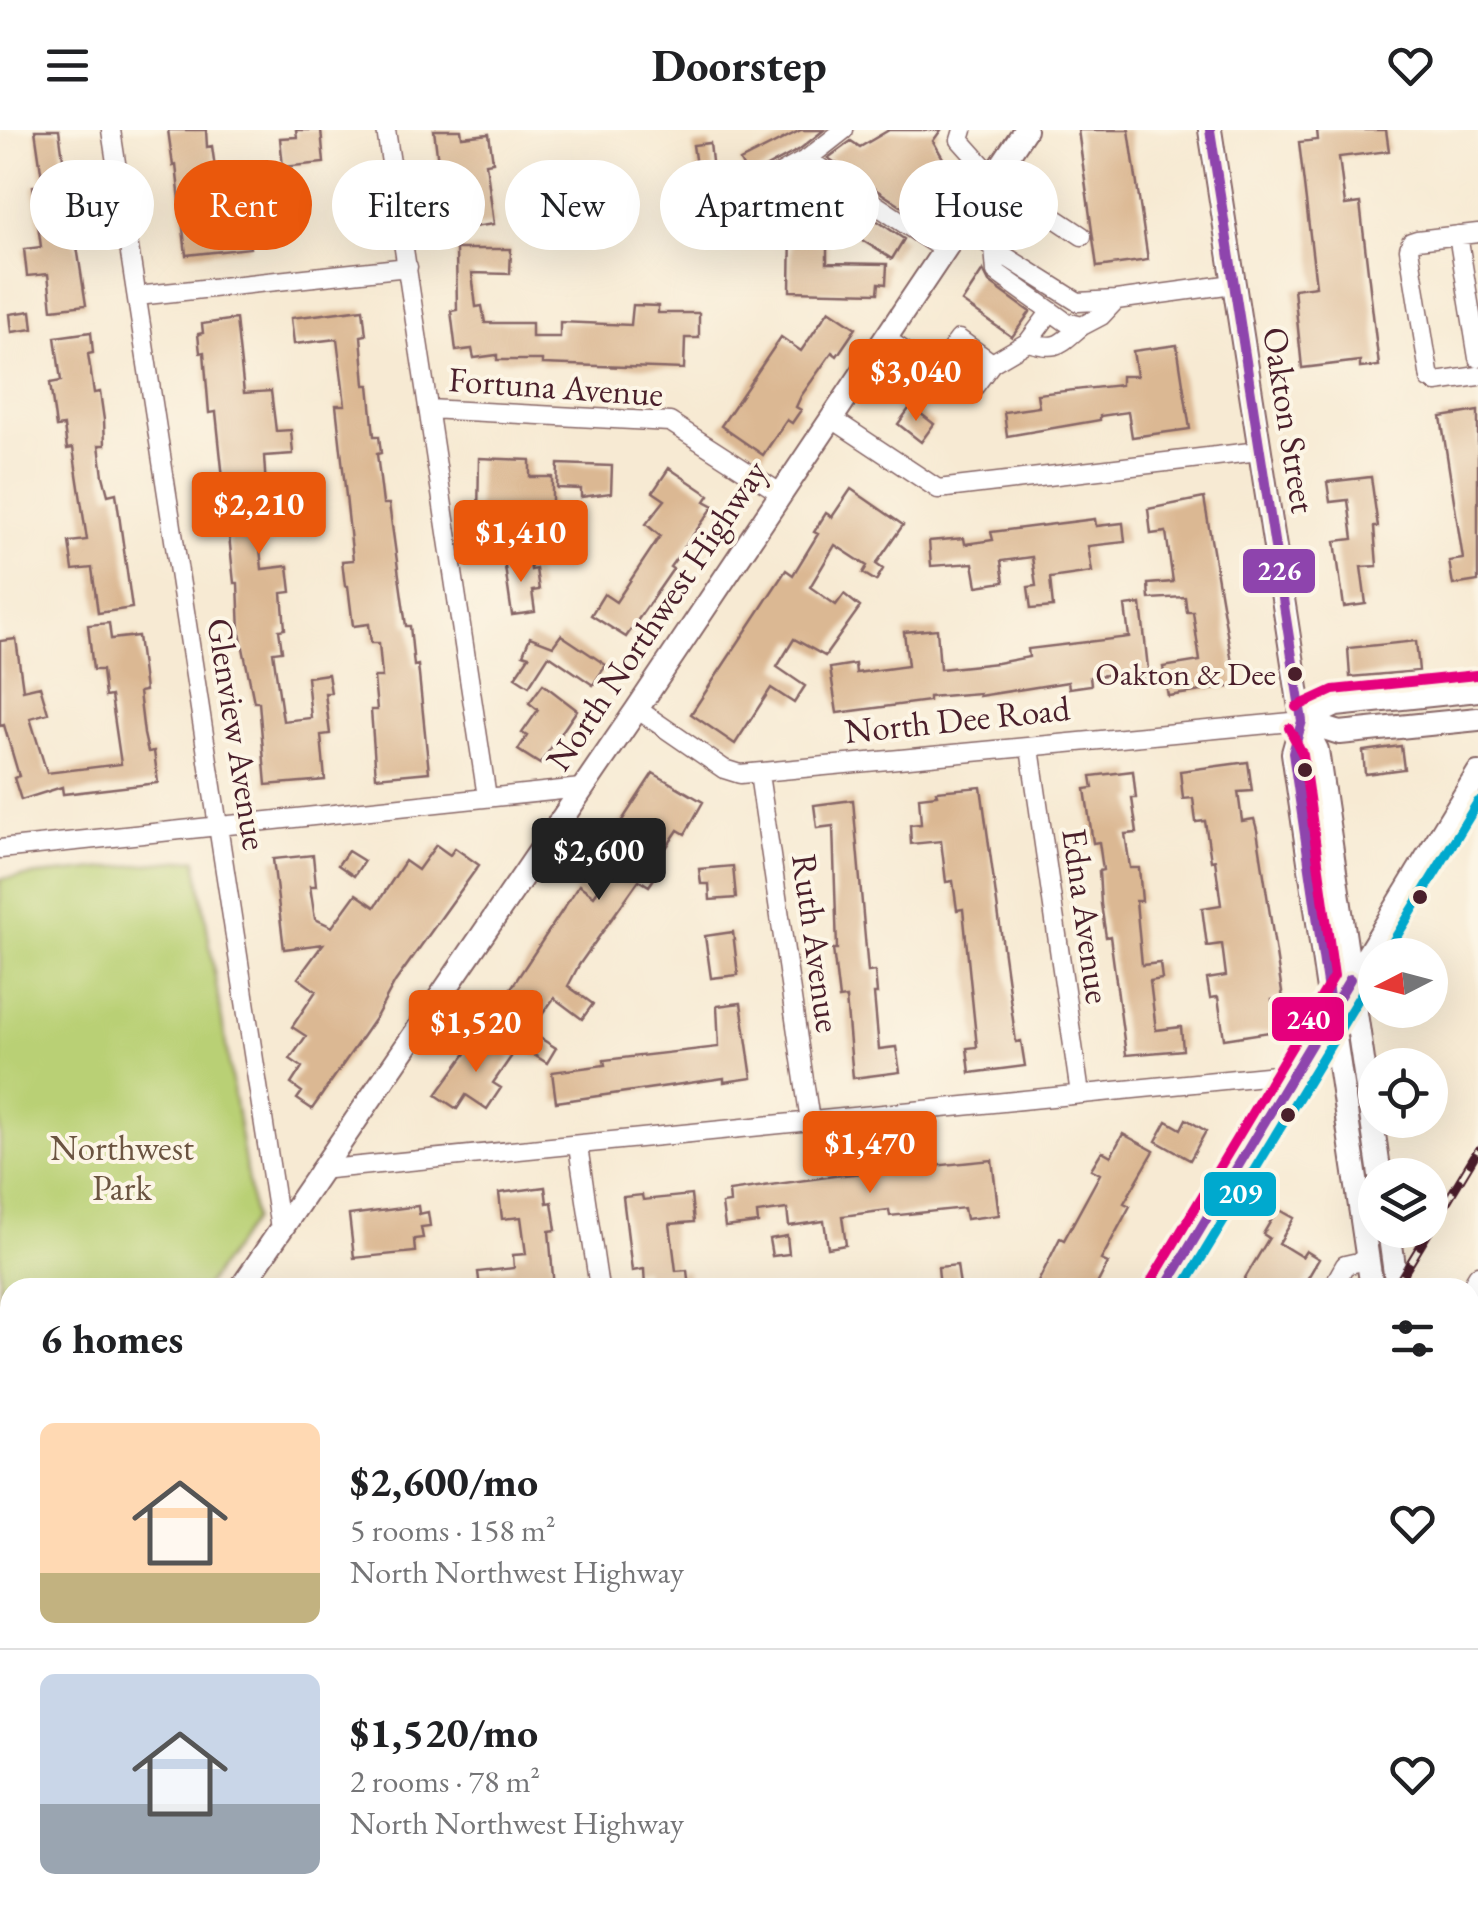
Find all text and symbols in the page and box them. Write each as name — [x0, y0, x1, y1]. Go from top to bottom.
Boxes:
text: Doorstep — [651, 36, 827, 94]
icon: menu — [40, 38, 95, 93]
icon: heart — [1383, 38, 1438, 93]
chip: Buy — [30, 160, 154, 250]
chip: Rent — [174, 160, 312, 250]
chip: Filters — [332, 160, 485, 250]
chip: New — [505, 160, 640, 250]
chip: Apartment — [660, 160, 879, 250]
chip: House — [899, 160, 1058, 250]
street label: Oakton Street — [1253, 324, 1327, 516]
pin: $3,040 — [835, 339, 997, 424]
text: $3,040 — [871, 350, 961, 392]
street label: Fortuna Avenue — [447, 356, 665, 416]
street label: North Northwest Highway — [535, 450, 777, 779]
pin: $2,210 — [178, 472, 340, 557]
text: $2,210 — [214, 483, 304, 525]
pin: $1,410 — [440, 500, 602, 585]
text: $1,410 — [476, 511, 566, 553]
line badge: 226 — [1241, 547, 1317, 595]
text: 226 — [1257, 552, 1301, 588]
street label: Glenview Avenue — [197, 615, 279, 853]
place label: Oakton & Dee — [1095, 653, 1276, 695]
marker: Oakton & Dee — [1285, 664, 1305, 684]
street label: North Dee Road — [842, 685, 1072, 753]
unlabelled marker — [1295, 760, 1315, 780]
pin: $2,600 — [518, 818, 680, 903]
street label: Edna Avenue — [1052, 825, 1122, 1007]
text: $2,600 — [554, 829, 644, 871]
street label: Ruth Avenue — [782, 851, 852, 1035]
unlabelled marker — [1410, 887, 1430, 907]
north arrow — [1358, 938, 1448, 1028]
map controls — [1358, 938, 1448, 1248]
pin: $1,520 — [395, 990, 557, 1075]
line badge: 240 — [1270, 995, 1346, 1043]
text: $1,520 — [431, 1001, 521, 1043]
text: 240 — [1286, 1001, 1330, 1037]
button: locate — [1358, 1048, 1448, 1138]
unlabelled marker — [1278, 1105, 1298, 1125]
pin: $1,470 — [789, 1111, 951, 1196]
text: $1,470 — [825, 1122, 915, 1164]
park label: Northwest Park — [50, 1125, 194, 1210]
button: layers — [1358, 1158, 1448, 1248]
line badge: 209 — [1202, 1170, 1278, 1218]
text: 209 — [1218, 1175, 1262, 1211]
text: 6 homes — [40, 1311, 183, 1366]
icon: filters — [1385, 1311, 1440, 1366]
text: $2,600/mo — [350, 1454, 538, 1509]
icon: home — [120, 1463, 240, 1583]
icon: heart — [1385, 1496, 1440, 1551]
text: 5 rooms · 158 m² — [350, 1509, 556, 1551]
text: North Northwest Highway — [350, 1551, 684, 1593]
text: $1,520/mo — [350, 1705, 538, 1760]
icon: home — [120, 1714, 240, 1834]
icon: heart — [1385, 1747, 1440, 1802]
text: 2 rooms · 78 m² — [350, 1760, 540, 1802]
text: North Northwest Highway — [350, 1802, 684, 1844]

